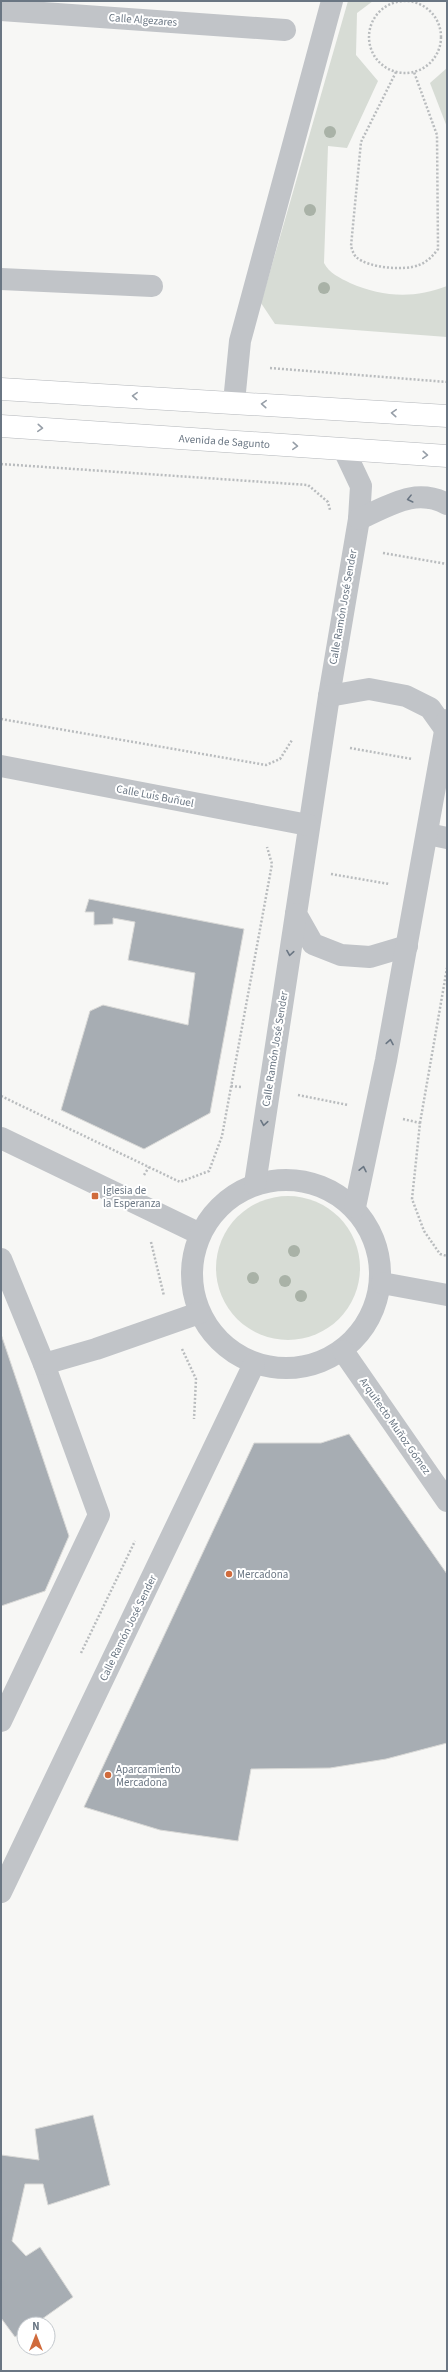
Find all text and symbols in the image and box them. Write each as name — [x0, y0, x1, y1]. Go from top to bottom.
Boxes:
street label: Calle Algezares — [108, 10, 178, 30]
one-way arrow — [132, 392, 138, 401]
one-way arrow — [261, 400, 267, 409]
one-way arrow — [391, 408, 397, 417]
one-way arrow — [37, 424, 43, 433]
street label: Avenida de Sagunto — [178, 430, 271, 452]
one-way arrow — [292, 442, 298, 451]
one-way arrow — [422, 451, 428, 459]
one-way arrow — [407, 494, 413, 502]
street label: Calle Ramón José Sender — [326, 548, 361, 666]
street label: Calle Luis Buñuel — [115, 781, 195, 811]
one-way arrow — [286, 950, 295, 956]
street label: Calle Ramón José Sender — [258, 990, 292, 1108]
one-way arrow — [385, 1039, 393, 1045]
one-way arrow — [260, 1120, 269, 1126]
one-way arrow — [358, 1166, 366, 1172]
place label: Iglesia de la Esperanza — [103, 1183, 161, 1211]
marker: Iglesia de la Esperanza — [90, 1191, 100, 1201]
street label: Arquitecto Muñoz Gómez — [356, 1375, 434, 1478]
place label: Mercadona — [237, 1567, 288, 1582]
marker: Mercadona — [224, 1569, 234, 1579]
street label: Calle Ramón José Sender — [96, 1572, 160, 1684]
place label: Aparcamiento Mercadona — [116, 1762, 180, 1790]
marker: Aparcamiento Mercadona — [103, 1770, 113, 1780]
north arrow — [16, 2316, 56, 2356]
text: N — [32, 2319, 40, 2334]

